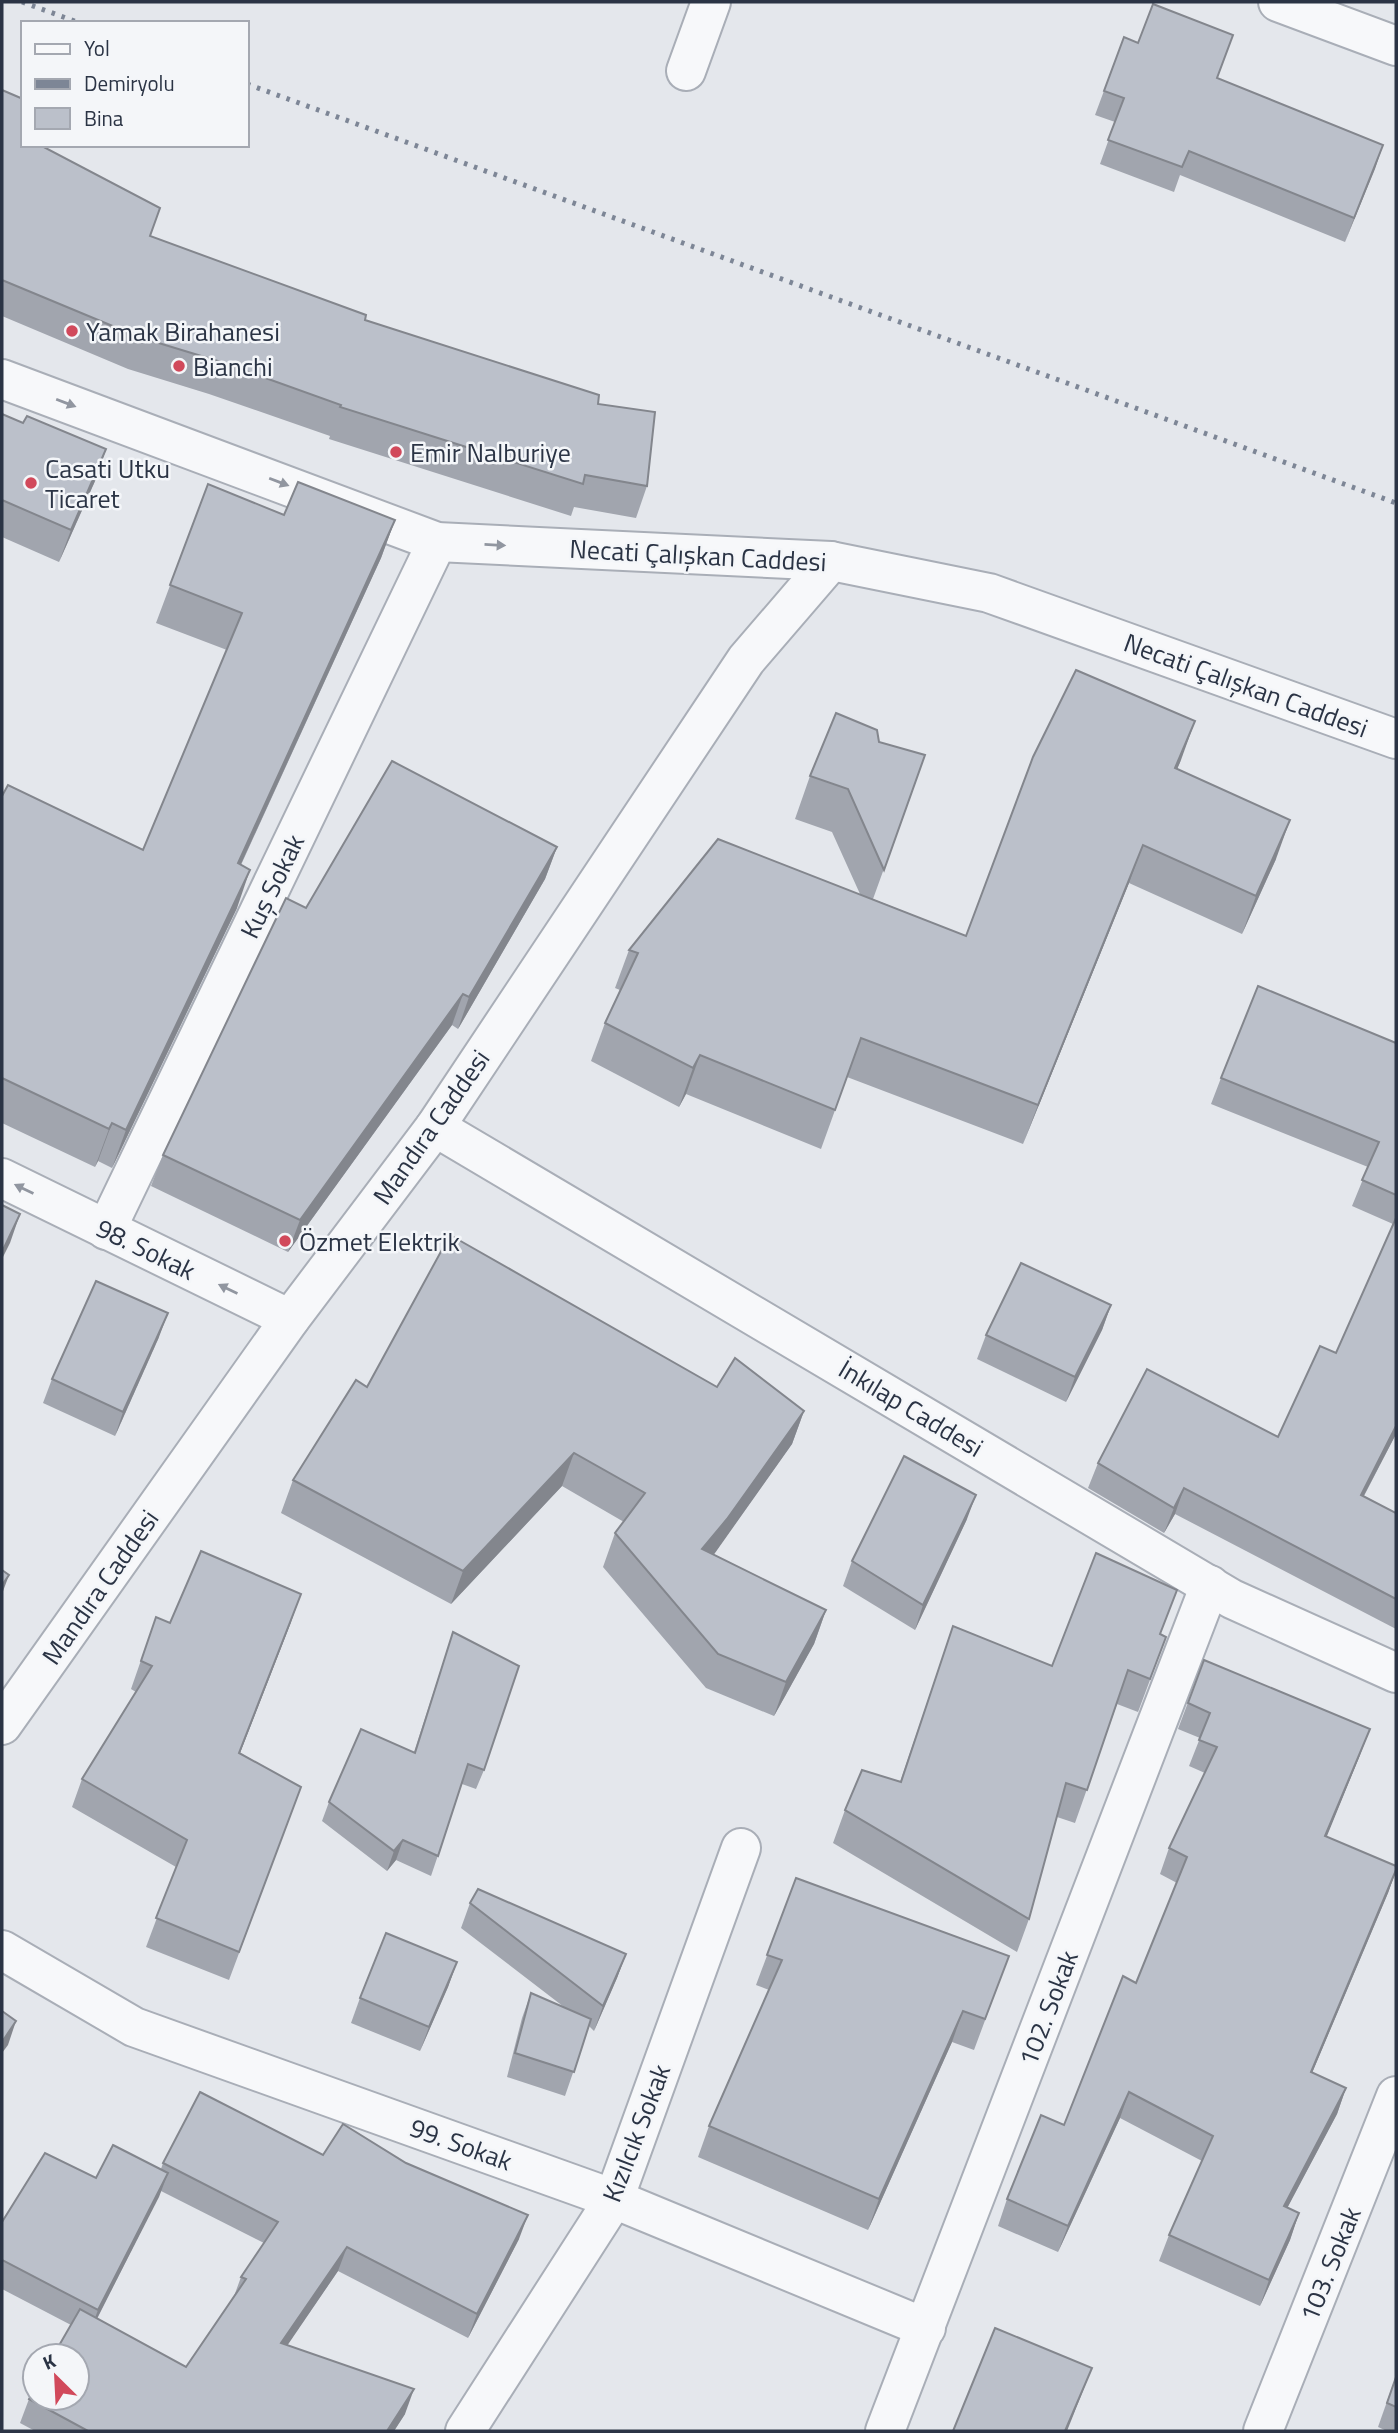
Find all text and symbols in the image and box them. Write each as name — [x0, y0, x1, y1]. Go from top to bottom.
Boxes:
legend — [21, 21, 248, 147]
text: Yol — [84, 32, 110, 64]
text: Demiryolu — [84, 67, 175, 99]
text: Bina — [84, 102, 124, 134]
place label: Yamak Birahanesi — [86, 312, 280, 351]
marker: Yamak Birahanesi — [64, 323, 80, 339]
place label: Bianchi — [193, 347, 273, 386]
marker: Bianchi — [171, 358, 187, 374]
one-way arrow — [55, 397, 76, 408]
place label: Emir Nalburiye — [410, 433, 571, 472]
marker: Emir Nalburiye — [388, 444, 404, 460]
place label: Casati Utku Ticaret — [45, 449, 170, 518]
marker: Casati Utku Ticaret — [23, 475, 39, 491]
one-way arrow — [268, 477, 289, 488]
street label: Necati Çalışkan Caddesi — [569, 529, 827, 581]
one-way arrow — [485, 539, 507, 550]
street label: Necati Çalışkan Caddesi — [1119, 623, 1373, 747]
street label: Kuş Sokak — [230, 827, 314, 945]
street label: Mandıra Caddesi — [363, 1041, 499, 1213]
one-way arrow — [14, 1184, 34, 1195]
street label: 98. Sokak — [90, 1208, 202, 1290]
place label: Özmet Elektrik — [299, 1222, 460, 1261]
marker: Özmet Elektrik — [277, 1233, 293, 1249]
one-way arrow — [218, 1284, 238, 1295]
street label: İnkılap Caddesi — [831, 1349, 991, 1467]
street label: Mandıra Caddesi — [32, 1501, 168, 1673]
street label: 102. Sokak — [1008, 1945, 1088, 2071]
street label: Kızılcık Sokak — [592, 2058, 680, 2208]
street label: 99. Sokak — [404, 2108, 518, 2180]
street label: 103. Sokak — [1289, 2201, 1371, 2327]
north arrow — [21, 2342, 91, 2412]
text: K — [38, 2345, 60, 2377]

